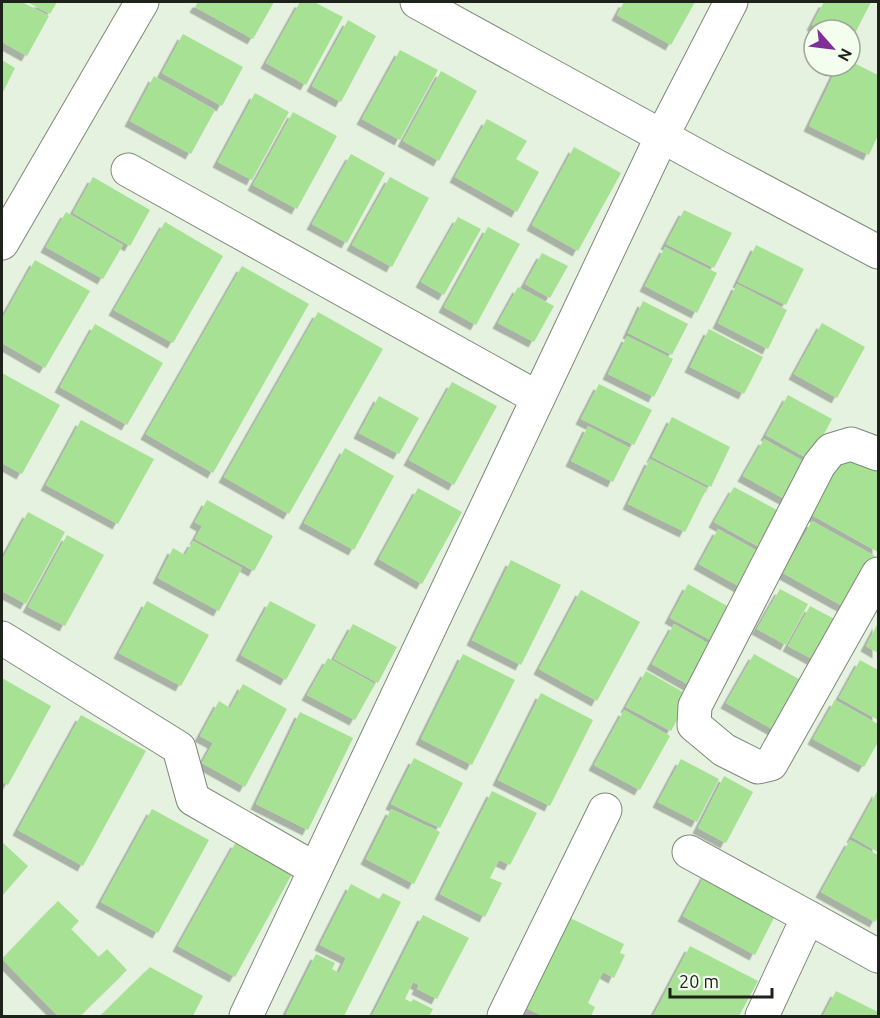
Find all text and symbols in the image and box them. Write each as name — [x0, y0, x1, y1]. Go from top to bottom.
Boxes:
north arrow — [802, 18, 862, 78]
text: N — [834, 46, 856, 65]
scale bar — [670, 961, 772, 999]
text: 20 m — [679, 971, 719, 991]

